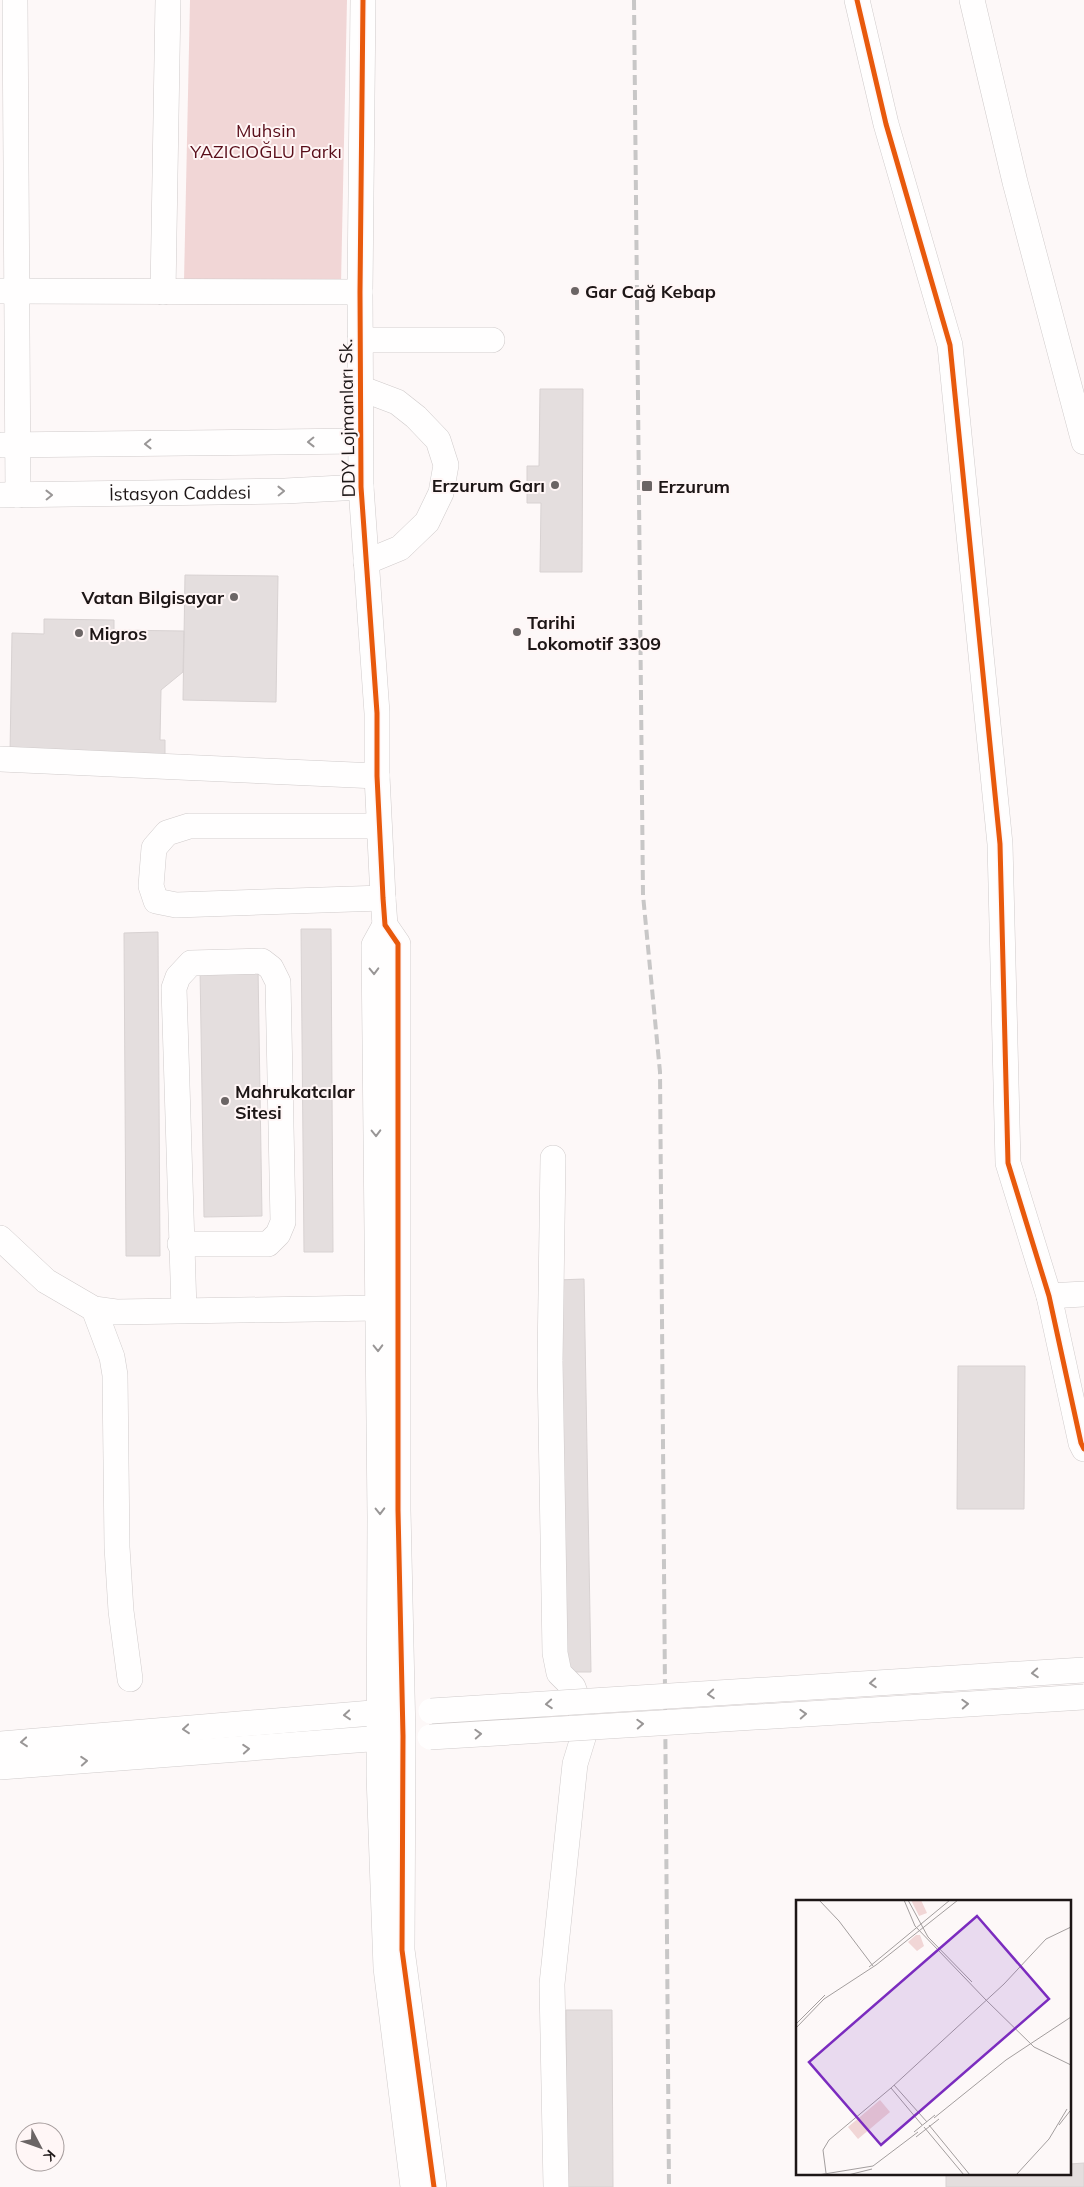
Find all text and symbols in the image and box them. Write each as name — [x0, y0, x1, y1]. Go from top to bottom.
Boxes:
park label: Muhsin YAZICIOĞLU Parkı — [189, 119, 342, 163]
place label: Gar Cağ Kebap — [585, 280, 716, 303]
marker: Gar Cağ Kebap — [569, 285, 581, 297]
street label: DDY Lojmanları Sk. — [334, 339, 360, 497]
one-way arrow — [306, 437, 314, 447]
one-way arrow — [144, 439, 152, 450]
place label: Erzurum Garı — [432, 474, 545, 497]
place label: Erzurum — [658, 475, 730, 498]
marker: Erzurum Garı — [549, 479, 561, 491]
marker: Erzurum — [640, 479, 654, 493]
street label: İstasyon Caddesi — [109, 480, 251, 505]
one-way arrow — [277, 485, 285, 496]
one-way arrow — [45, 490, 53, 500]
place label: Vatan Bilgisayar — [81, 586, 225, 609]
marker: Vatan Bilgisayar — [228, 591, 240, 603]
place label: Tarihi Lokomotif 3309 — [527, 611, 661, 655]
place label: Migros — [89, 622, 147, 645]
marker: Tarihi Lokomotif 3309 — [511, 626, 523, 638]
marker: Migros — [73, 627, 85, 639]
one-way arrow — [369, 968, 379, 975]
place label: Mahrukatcılar Sitesi — [235, 1080, 356, 1124]
marker: Mahrukatcılar Sitesi — [219, 1095, 231, 1107]
one-way arrow — [371, 1130, 381, 1138]
one-way arrow — [373, 1345, 383, 1353]
one-way arrow — [375, 1508, 385, 1515]
one-way arrow — [1031, 1668, 1039, 1679]
one-way arrow — [869, 1678, 877, 1689]
one-way arrow — [707, 1688, 715, 1699]
one-way arrow — [545, 1698, 553, 1709]
one-way arrow — [961, 1699, 969, 1710]
one-way arrow — [799, 1708, 807, 1719]
one-way arrow — [343, 1709, 351, 1720]
one-way arrow — [637, 1718, 645, 1729]
one-way arrow — [181, 1723, 189, 1734]
one-way arrow — [475, 1728, 483, 1739]
one-way arrow — [19, 1737, 27, 1748]
one-way arrow — [242, 1743, 250, 1754]
one-way arrow — [80, 1756, 88, 1767]
inset map — [796, 1900, 1072, 2174]
north arrow — [15, 2122, 65, 2172]
text: K — [40, 2146, 60, 2165]

